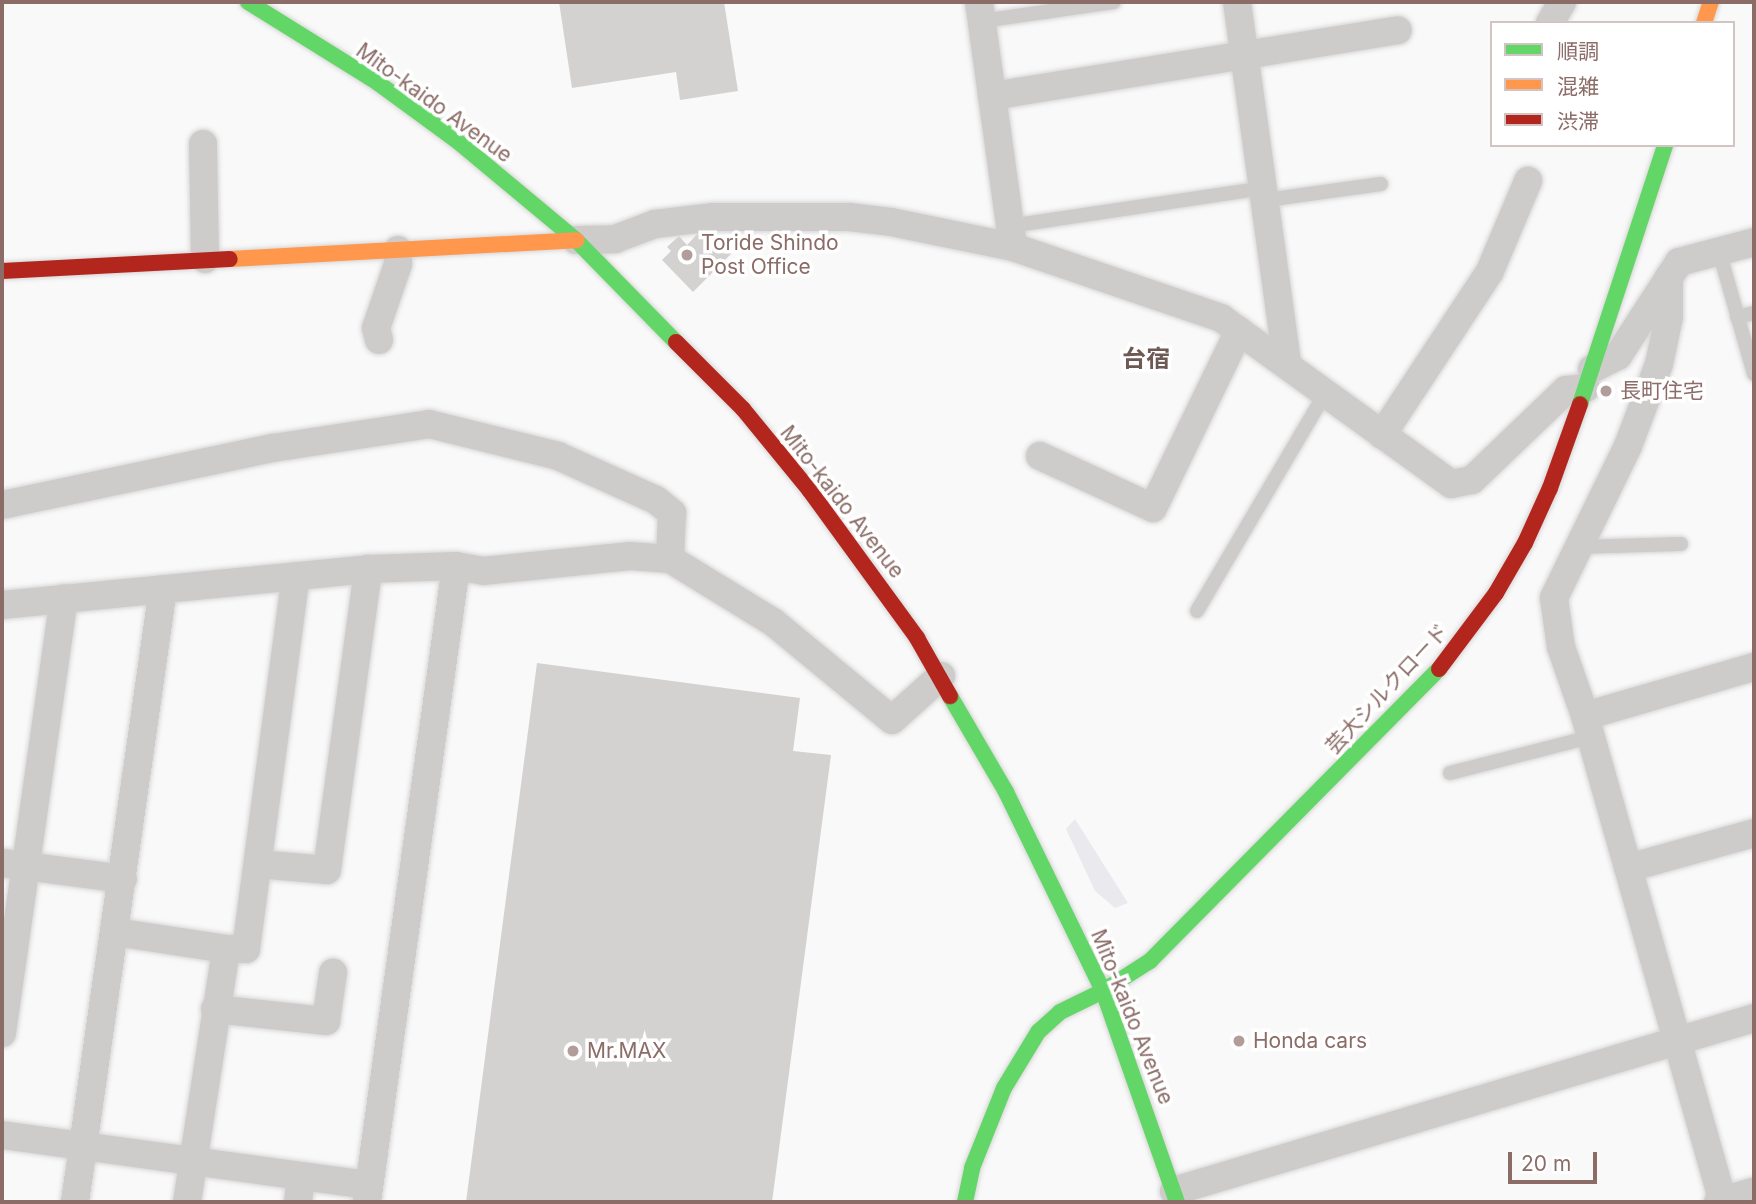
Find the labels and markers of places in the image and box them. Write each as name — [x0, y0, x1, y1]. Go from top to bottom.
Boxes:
place label: Toride Shindo Post Office — [701, 230, 839, 280]
marker: Toride Shindo Post Office — [679, 247, 695, 263]
place label: 長町住宅 — [1620, 378, 1704, 404]
marker: 長町住宅 — [1598, 383, 1614, 399]
place label: Honda cars — [1253, 1028, 1367, 1054]
marker: Honda cars — [1231, 1033, 1247, 1049]
place label: Mr.MAX — [587, 1038, 666, 1064]
marker: Mr.MAX — [565, 1043, 581, 1059]

